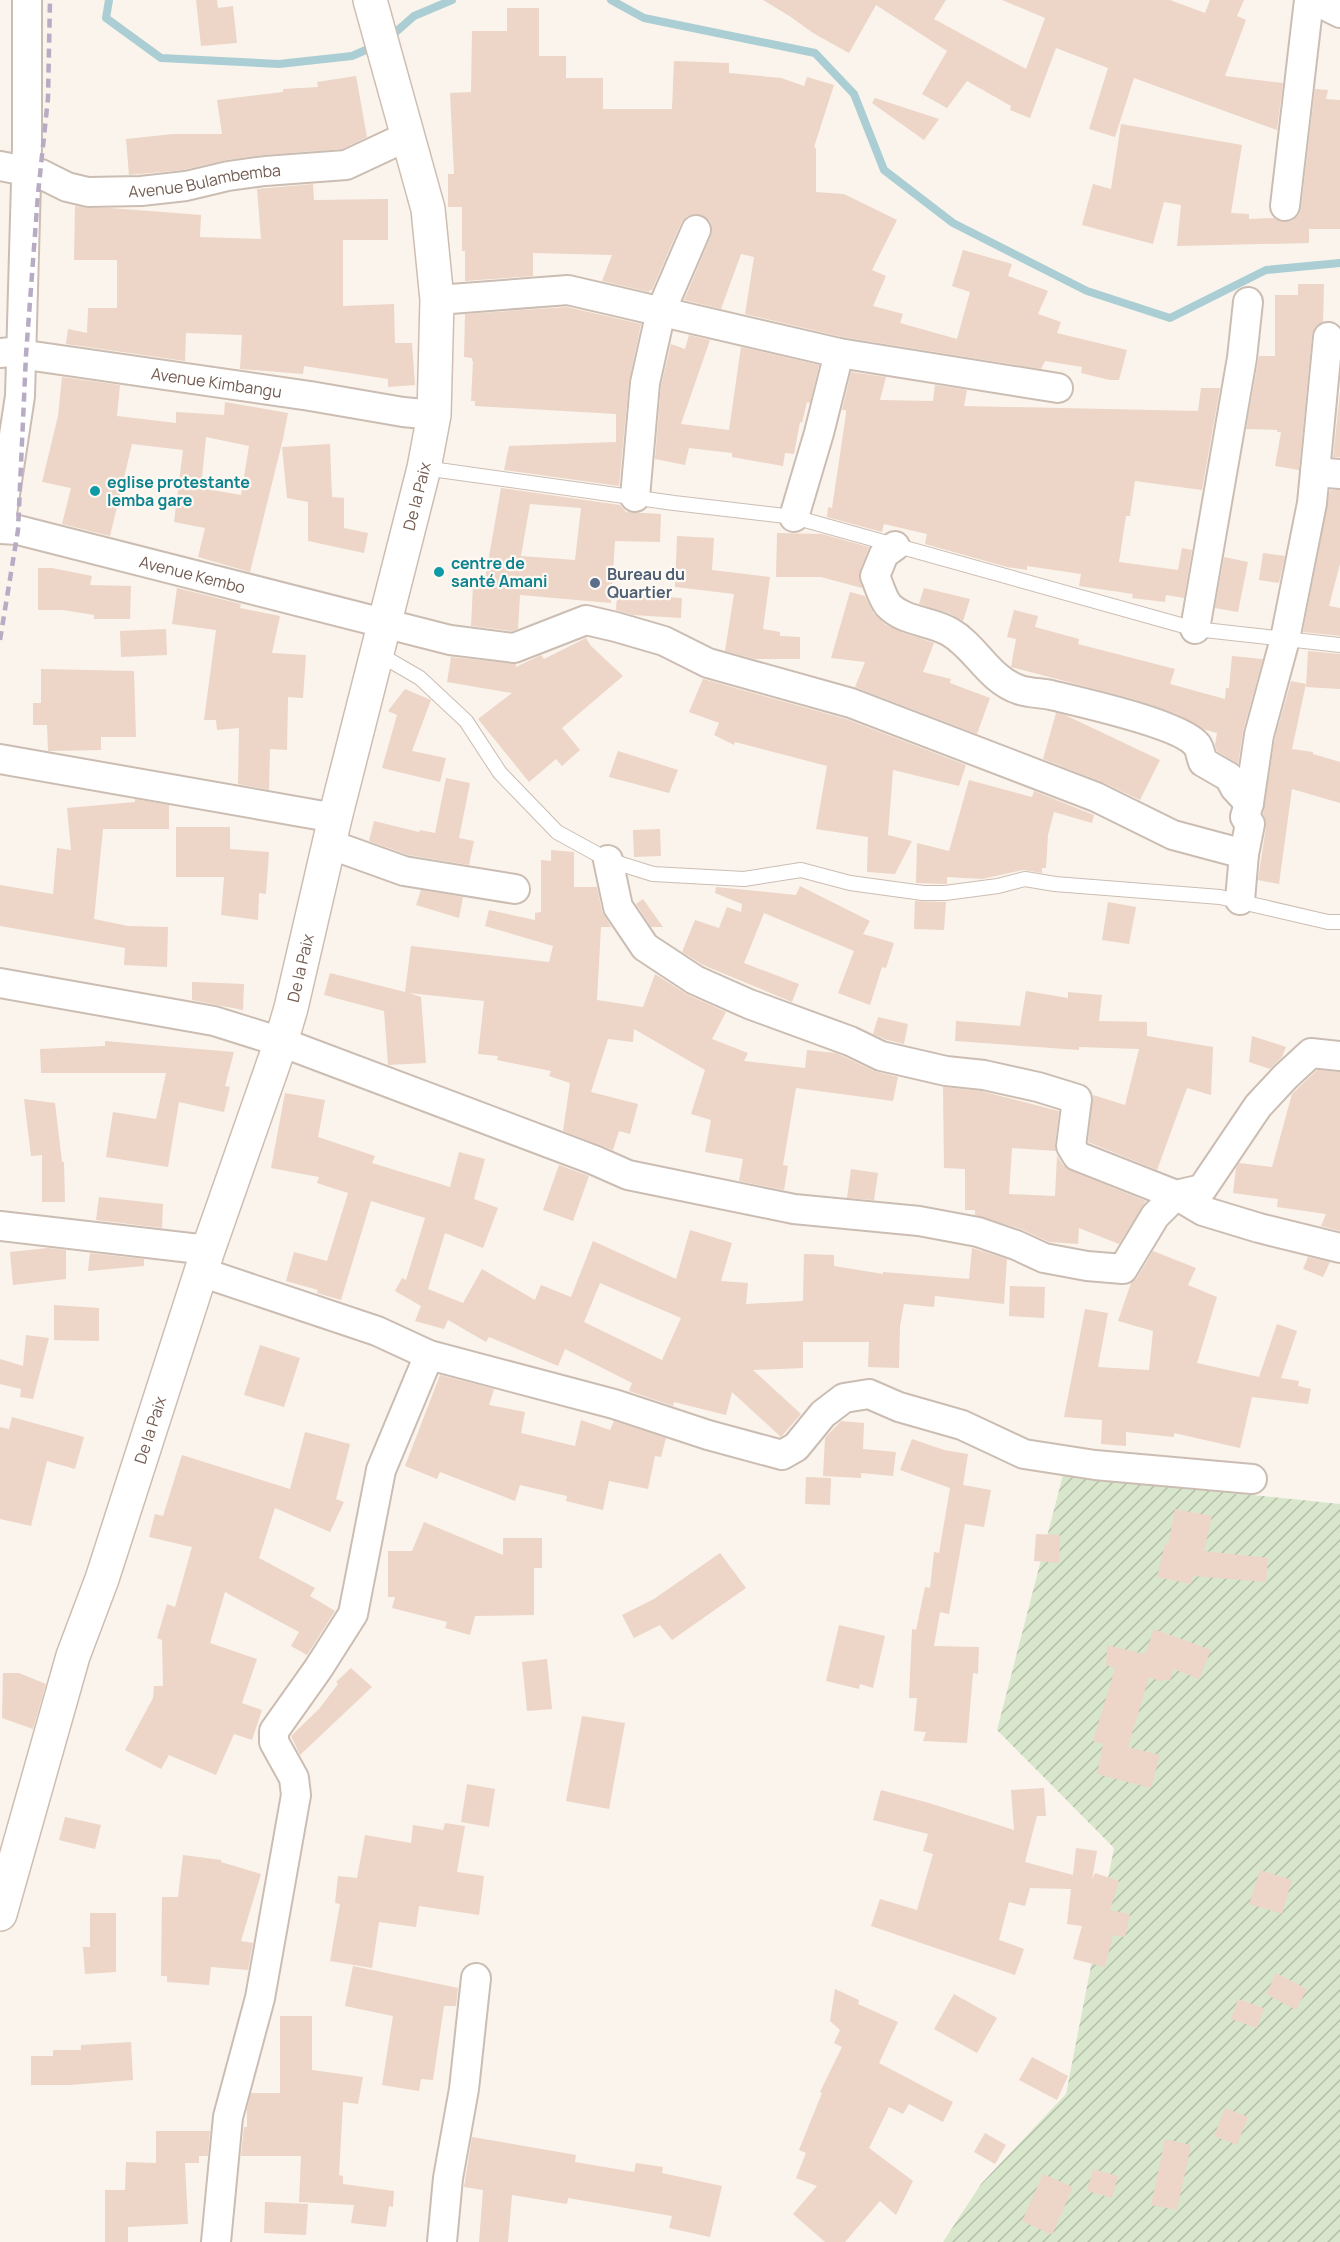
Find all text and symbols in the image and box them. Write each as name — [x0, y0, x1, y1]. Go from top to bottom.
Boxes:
street label: Avenue Bulambemba — [128, 159, 282, 202]
street label: Avenue Kimbangu — [150, 362, 283, 403]
street label: De la Paix — [398, 460, 436, 533]
place label: eglise protestante lemba gare — [107, 471, 250, 511]
marker: eglise protestante lemba gare — [88, 484, 102, 498]
street label: Avenue Kembo — [137, 550, 248, 598]
place label: centre de santé Amani — [451, 552, 547, 592]
place label: Bureau du Quartier — [607, 563, 685, 603]
marker: centre de santé Amani — [432, 565, 446, 579]
marker: Bureau du Quartier — [588, 576, 602, 590]
street label: De la Paix — [282, 931, 319, 1004]
street label: De la Paix — [129, 1393, 171, 1466]

